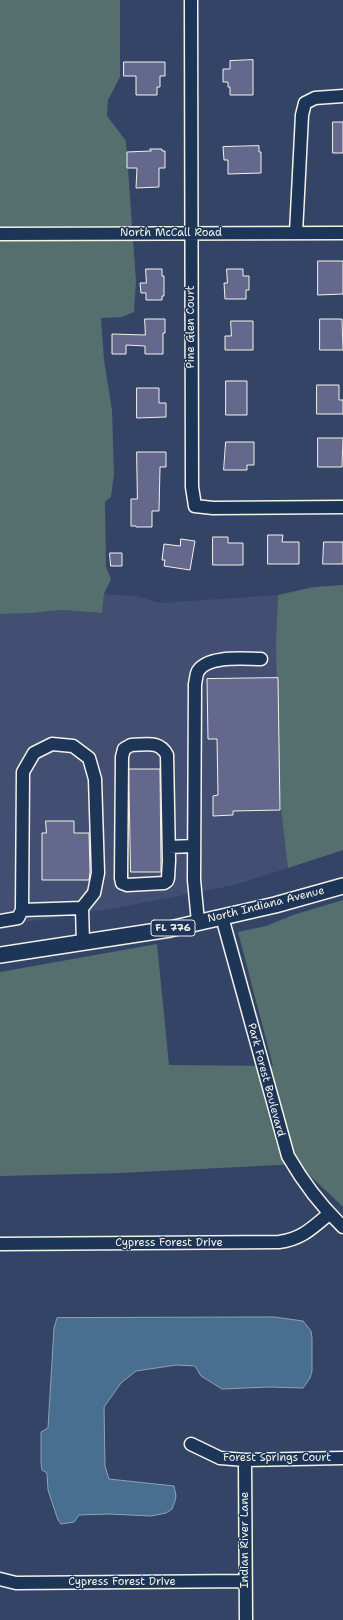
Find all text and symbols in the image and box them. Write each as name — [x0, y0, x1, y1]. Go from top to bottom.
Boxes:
street label: North McCall Road — [120, 226, 222, 240]
street label: Pine Glen Court — [184, 285, 198, 369]
street label: North Indiana Avenue — [206, 884, 326, 926]
road number: FL 776 — [151, 920, 195, 936]
street label: Park Forest Boulevard — [244, 1022, 288, 1138]
street label: Cypress Forest Drive — [115, 1236, 223, 1250]
street label: Forest Springs Court — [223, 1451, 331, 1465]
street label: Indian River Lane — [238, 1492, 252, 1588]
street label: Cypress Forest Drive — [68, 1575, 176, 1589]

